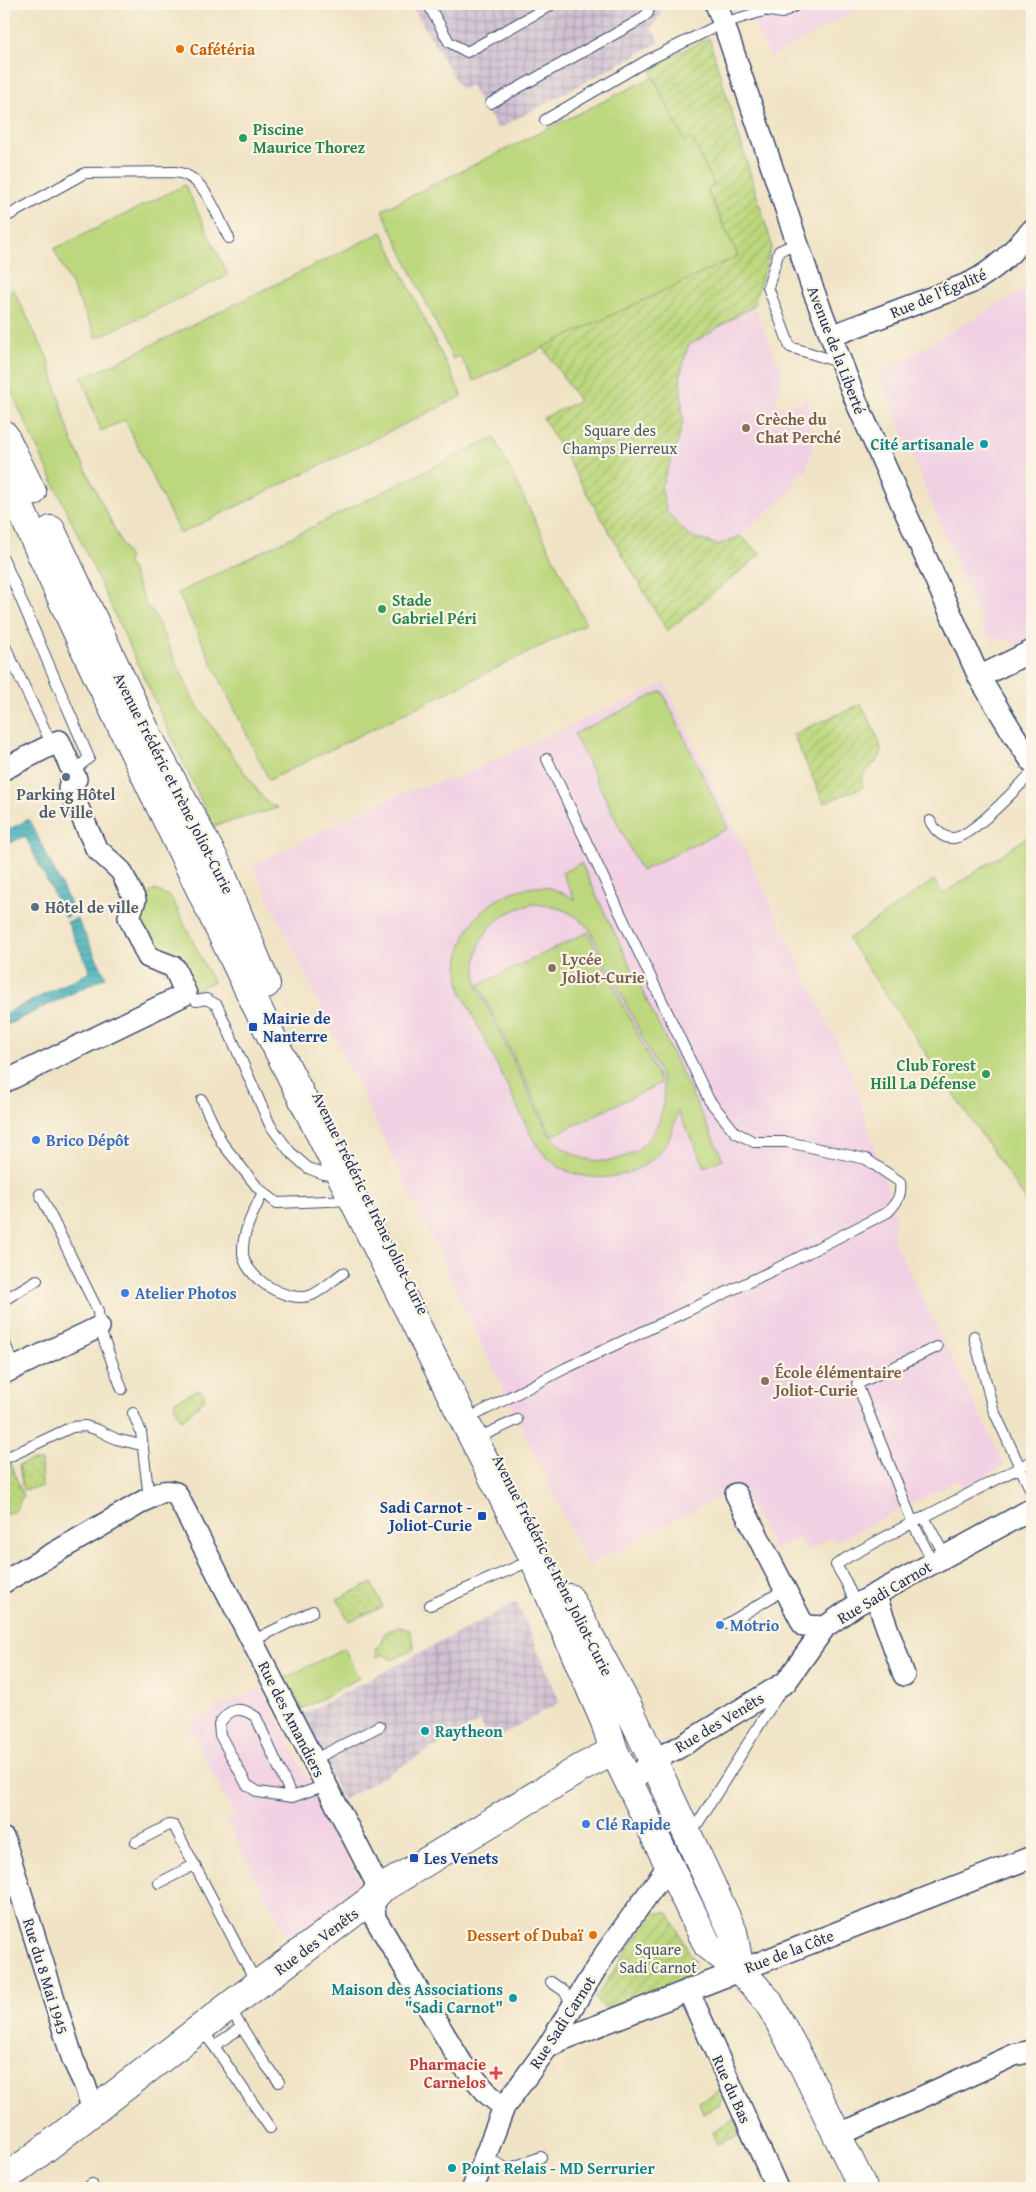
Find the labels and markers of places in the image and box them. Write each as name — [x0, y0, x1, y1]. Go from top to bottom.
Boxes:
place label: Cafétéria — [190, 37, 256, 61]
marker: Cafétéria — [174, 43, 186, 55]
place label: Piscine Maurice Thorez — [253, 117, 366, 159]
marker: Piscine Maurice Thorez — [237, 132, 249, 144]
place label: Crèche du Chat Perché — [756, 407, 841, 449]
marker: Crèche du Chat Perché — [740, 422, 752, 434]
place label: Cité artisanale — [870, 432, 974, 456]
marker: Cité artisanale — [978, 438, 990, 450]
place label: Stade Gabriel Péri — [392, 588, 477, 630]
marker: Stade Gabriel Péri — [376, 603, 388, 615]
marker: Parking Hôtel de Ville — [60, 771, 72, 783]
place label: Parking Hôtel de Ville — [17, 782, 115, 824]
place label: Hôtel de ville — [45, 895, 139, 919]
marker: Hôtel de ville — [29, 901, 41, 913]
place label: Lycée Joliot-Curie — [559, 947, 645, 989]
marker: Lycée Joliot-Curie — [546, 962, 558, 974]
place label: Mairie de Nanterre — [263, 1006, 331, 1048]
marker: Mairie de Nanterre — [247, 1021, 259, 1033]
place label: Club Forest Hill La Défense — [871, 1053, 976, 1095]
marker: Club Forest Hill La Défense — [980, 1068, 992, 1080]
place label: Brico Dépôt — [46, 1128, 130, 1152]
marker: Brico Dépôt — [30, 1134, 42, 1146]
place label: Atelier Photos — [135, 1281, 237, 1305]
marker: Atelier Photos — [119, 1287, 131, 1299]
place label: École élémentaire Joliot-Curie — [772, 1360, 902, 1402]
marker: École élémentaire Joliot-Curie — [759, 1375, 771, 1387]
place label: Sadi Carnot - Joliot-Curie — [380, 1495, 472, 1537]
marker: Sadi Carnot - Joliot-Curie — [476, 1510, 488, 1522]
place label: Motrio — [730, 1613, 780, 1637]
marker: Motrio — [714, 1619, 726, 1631]
place label: Raytheon — [435, 1719, 503, 1743]
marker: Raytheon — [419, 1725, 431, 1737]
place label: Clé Rapide — [596, 1812, 671, 1836]
marker: Clé Rapide — [580, 1818, 592, 1830]
place label: Les Venets — [424, 1846, 499, 1870]
marker: Les Venets — [408, 1852, 420, 1864]
place label: Dessert of Dubaï — [467, 1923, 584, 1947]
marker: Dessert of Dubaï — [587, 1929, 599, 1941]
place label: Maison des Associations "Sadi Carnot" — [331, 1977, 503, 2019]
marker: Maison des Associations "Sadi Carnot" — [507, 1992, 519, 2004]
place label: Pharmacie Carnelos — [410, 2052, 486, 2094]
marker: Pharmacie Carnelos — [490, 2067, 502, 2079]
place label: Point Relais - MD Serrurier — [462, 2156, 655, 2180]
marker: Point Relais - MD Serrurier — [446, 2162, 458, 2174]

